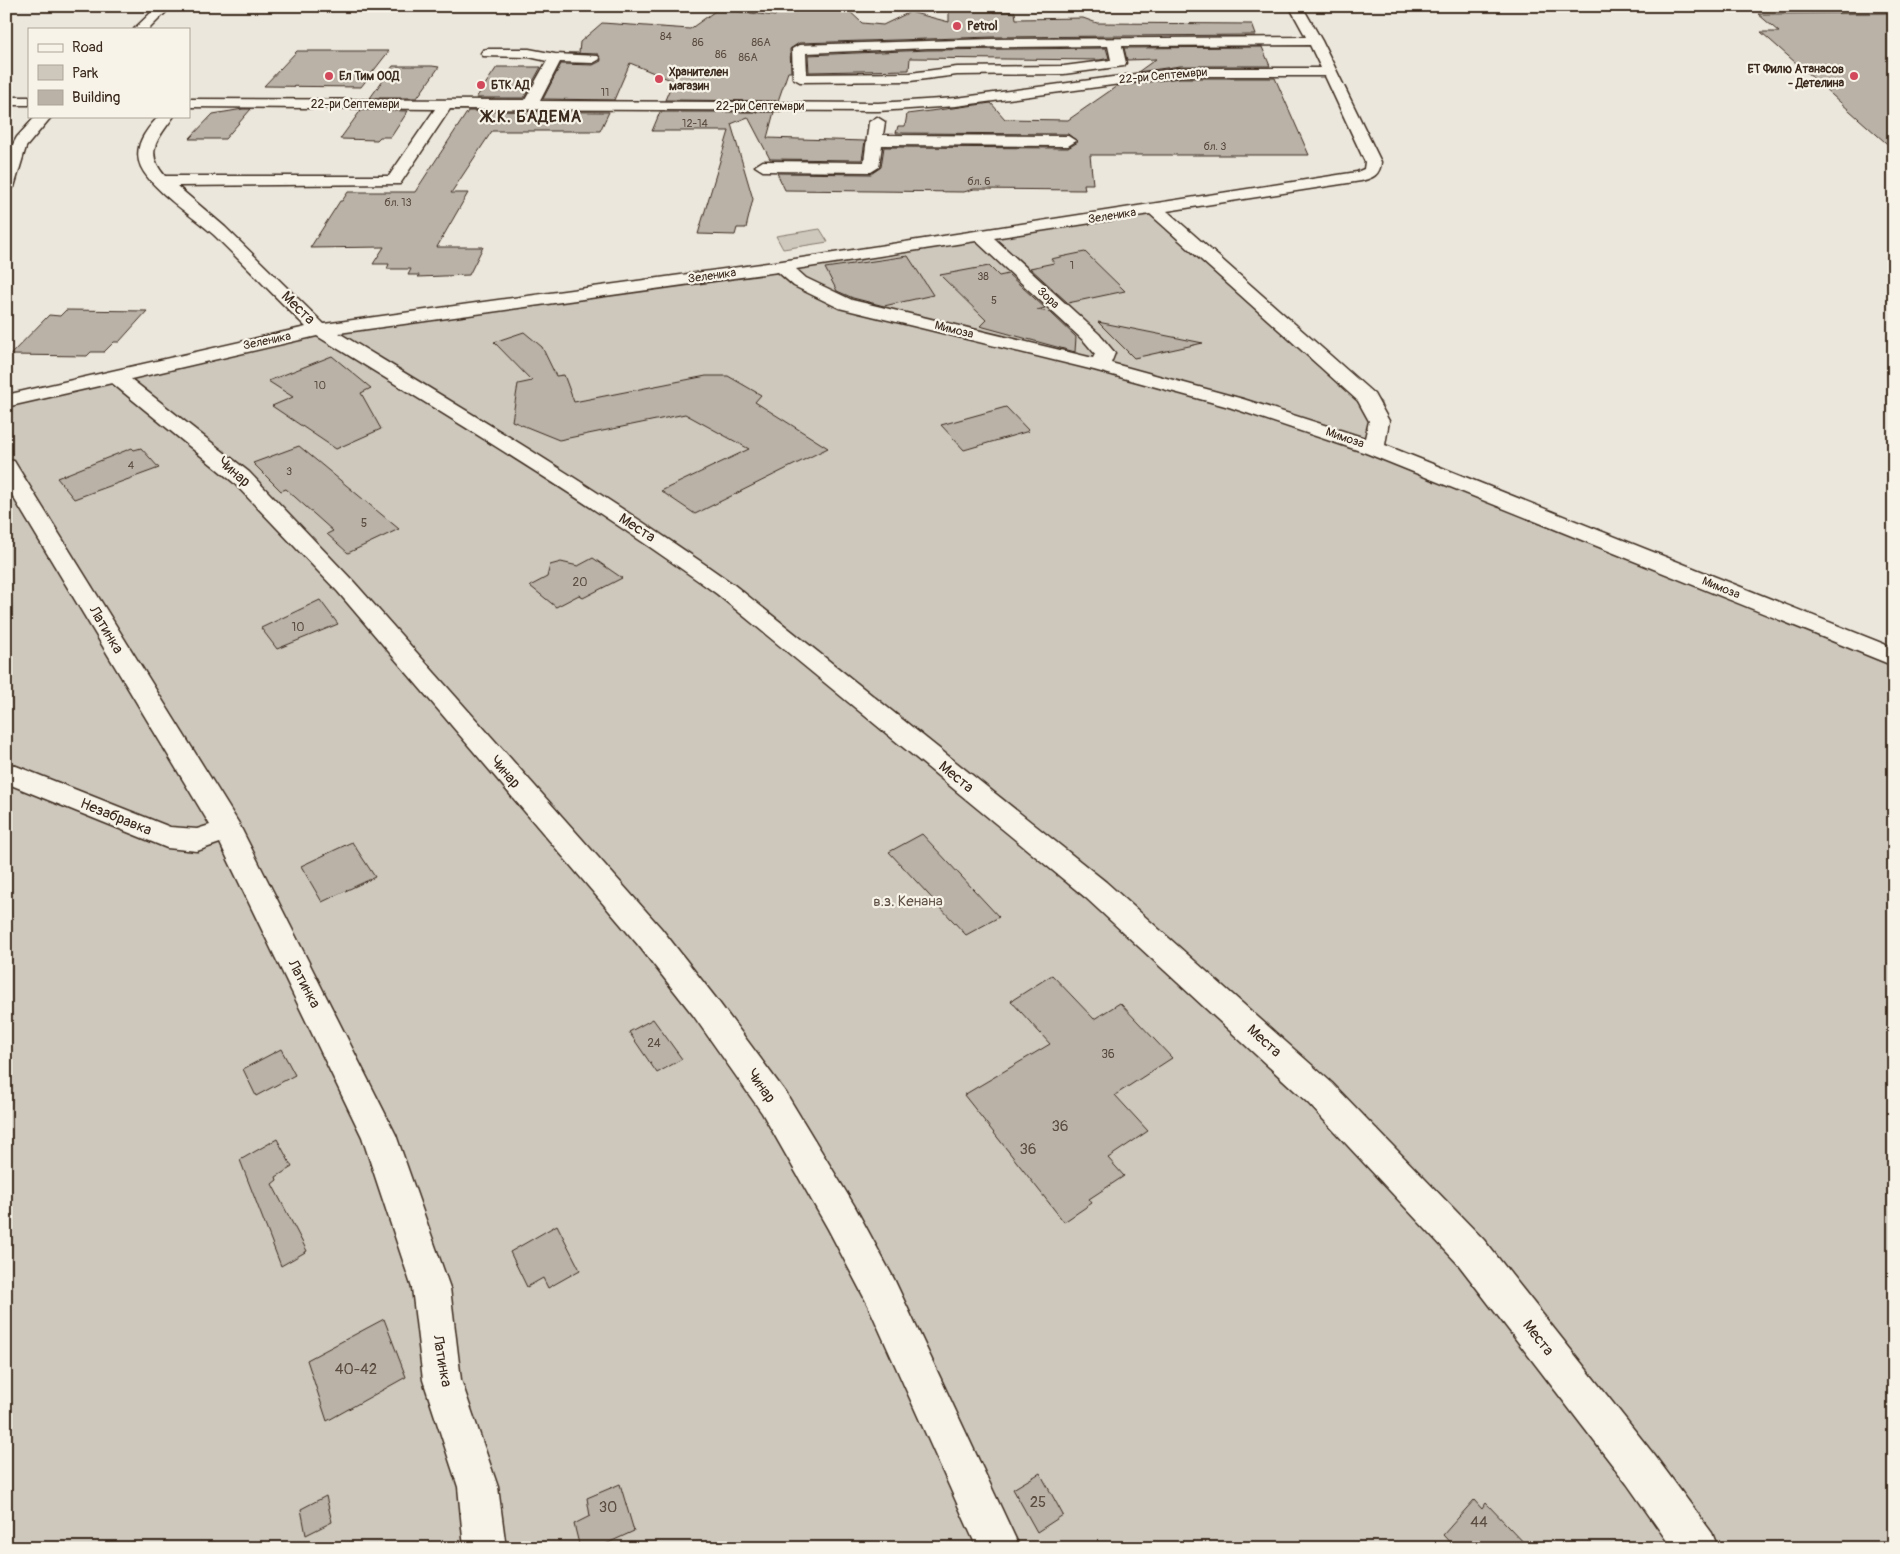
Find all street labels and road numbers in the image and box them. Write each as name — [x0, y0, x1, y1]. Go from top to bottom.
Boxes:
street label: 22-ри Септември — [1118, 65, 1208, 87]
street label: 22-ри Септември — [311, 97, 400, 112]
street label: 22-ри Септември — [716, 99, 805, 114]
street label: Зеленика — [1087, 205, 1138, 227]
street label: Зеленика — [687, 265, 737, 287]
street label: Зора — [1034, 284, 1063, 312]
street label: Места — [277, 287, 319, 329]
street label: Мимоза — [933, 318, 975, 342]
street label: Зеленика — [242, 329, 293, 353]
street label: Мимоза — [1324, 424, 1367, 452]
street label: Чинар — [214, 453, 254, 491]
street label: Места — [615, 509, 659, 547]
street label: Мимоза — [1700, 574, 1743, 603]
street label: Латинка — [84, 602, 128, 657]
street label: Чинар — [486, 752, 524, 792]
street label: Места — [934, 757, 978, 797]
street label: Незабравка — [77, 794, 155, 840]
street label: Латинка — [283, 956, 325, 1012]
street label: Места — [1243, 1021, 1285, 1061]
street label: Чинар — [743, 1065, 779, 1107]
street label: Места — [1518, 1316, 1558, 1360]
street label: Латинка — [428, 1333, 456, 1388]

